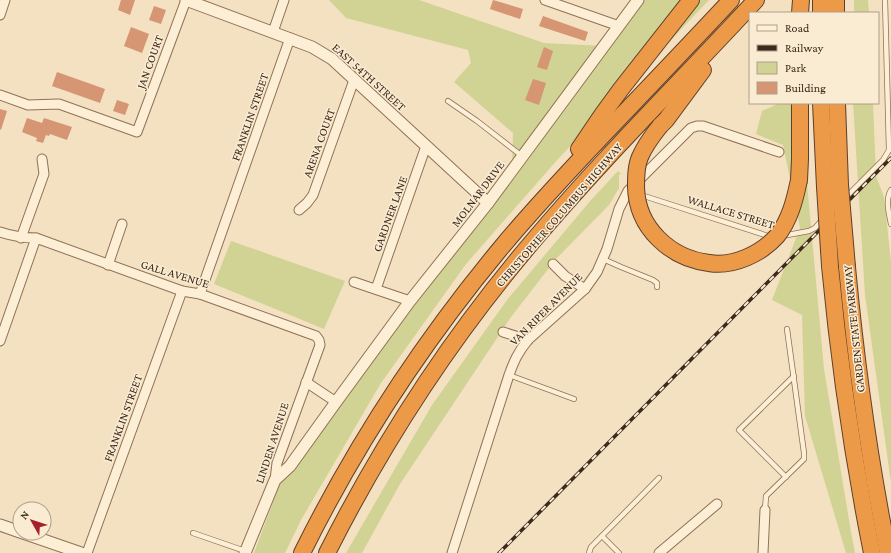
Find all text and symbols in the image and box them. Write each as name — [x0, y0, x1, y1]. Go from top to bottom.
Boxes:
legend — [749, 12, 879, 104]
text: Road — [785, 21, 810, 35]
street label: JAN COURT — [133, 33, 166, 92]
street label: EAST 54TH STREET — [329, 40, 409, 114]
text: Railway — [785, 41, 824, 55]
text: Park — [785, 61, 807, 75]
street label: FRANKLIN STREET — [228, 71, 272, 163]
text: Building — [785, 81, 826, 95]
street label: ARENA COURT — [300, 106, 338, 180]
street label: CHRISTOPHER COLUMBUS HIGHWAY — [493, 140, 626, 290]
street label: MOLNAR DRIVE — [449, 158, 508, 230]
street label: GARDNER LANE — [370, 174, 410, 254]
street label: WALLACE STREET — [686, 192, 777, 232]
street label: GALL AVENUE — [139, 257, 211, 291]
street label: GARDEN STATE PARKWAY — [840, 264, 868, 393]
street label: VAN RIPER AVENUE — [507, 269, 586, 348]
street label: FRANKLIN STREET — [101, 372, 145, 464]
street label: LINDEN AVENUE — [252, 400, 292, 485]
north arrow — [12, 501, 52, 541]
text: N — [17, 508, 32, 521]

